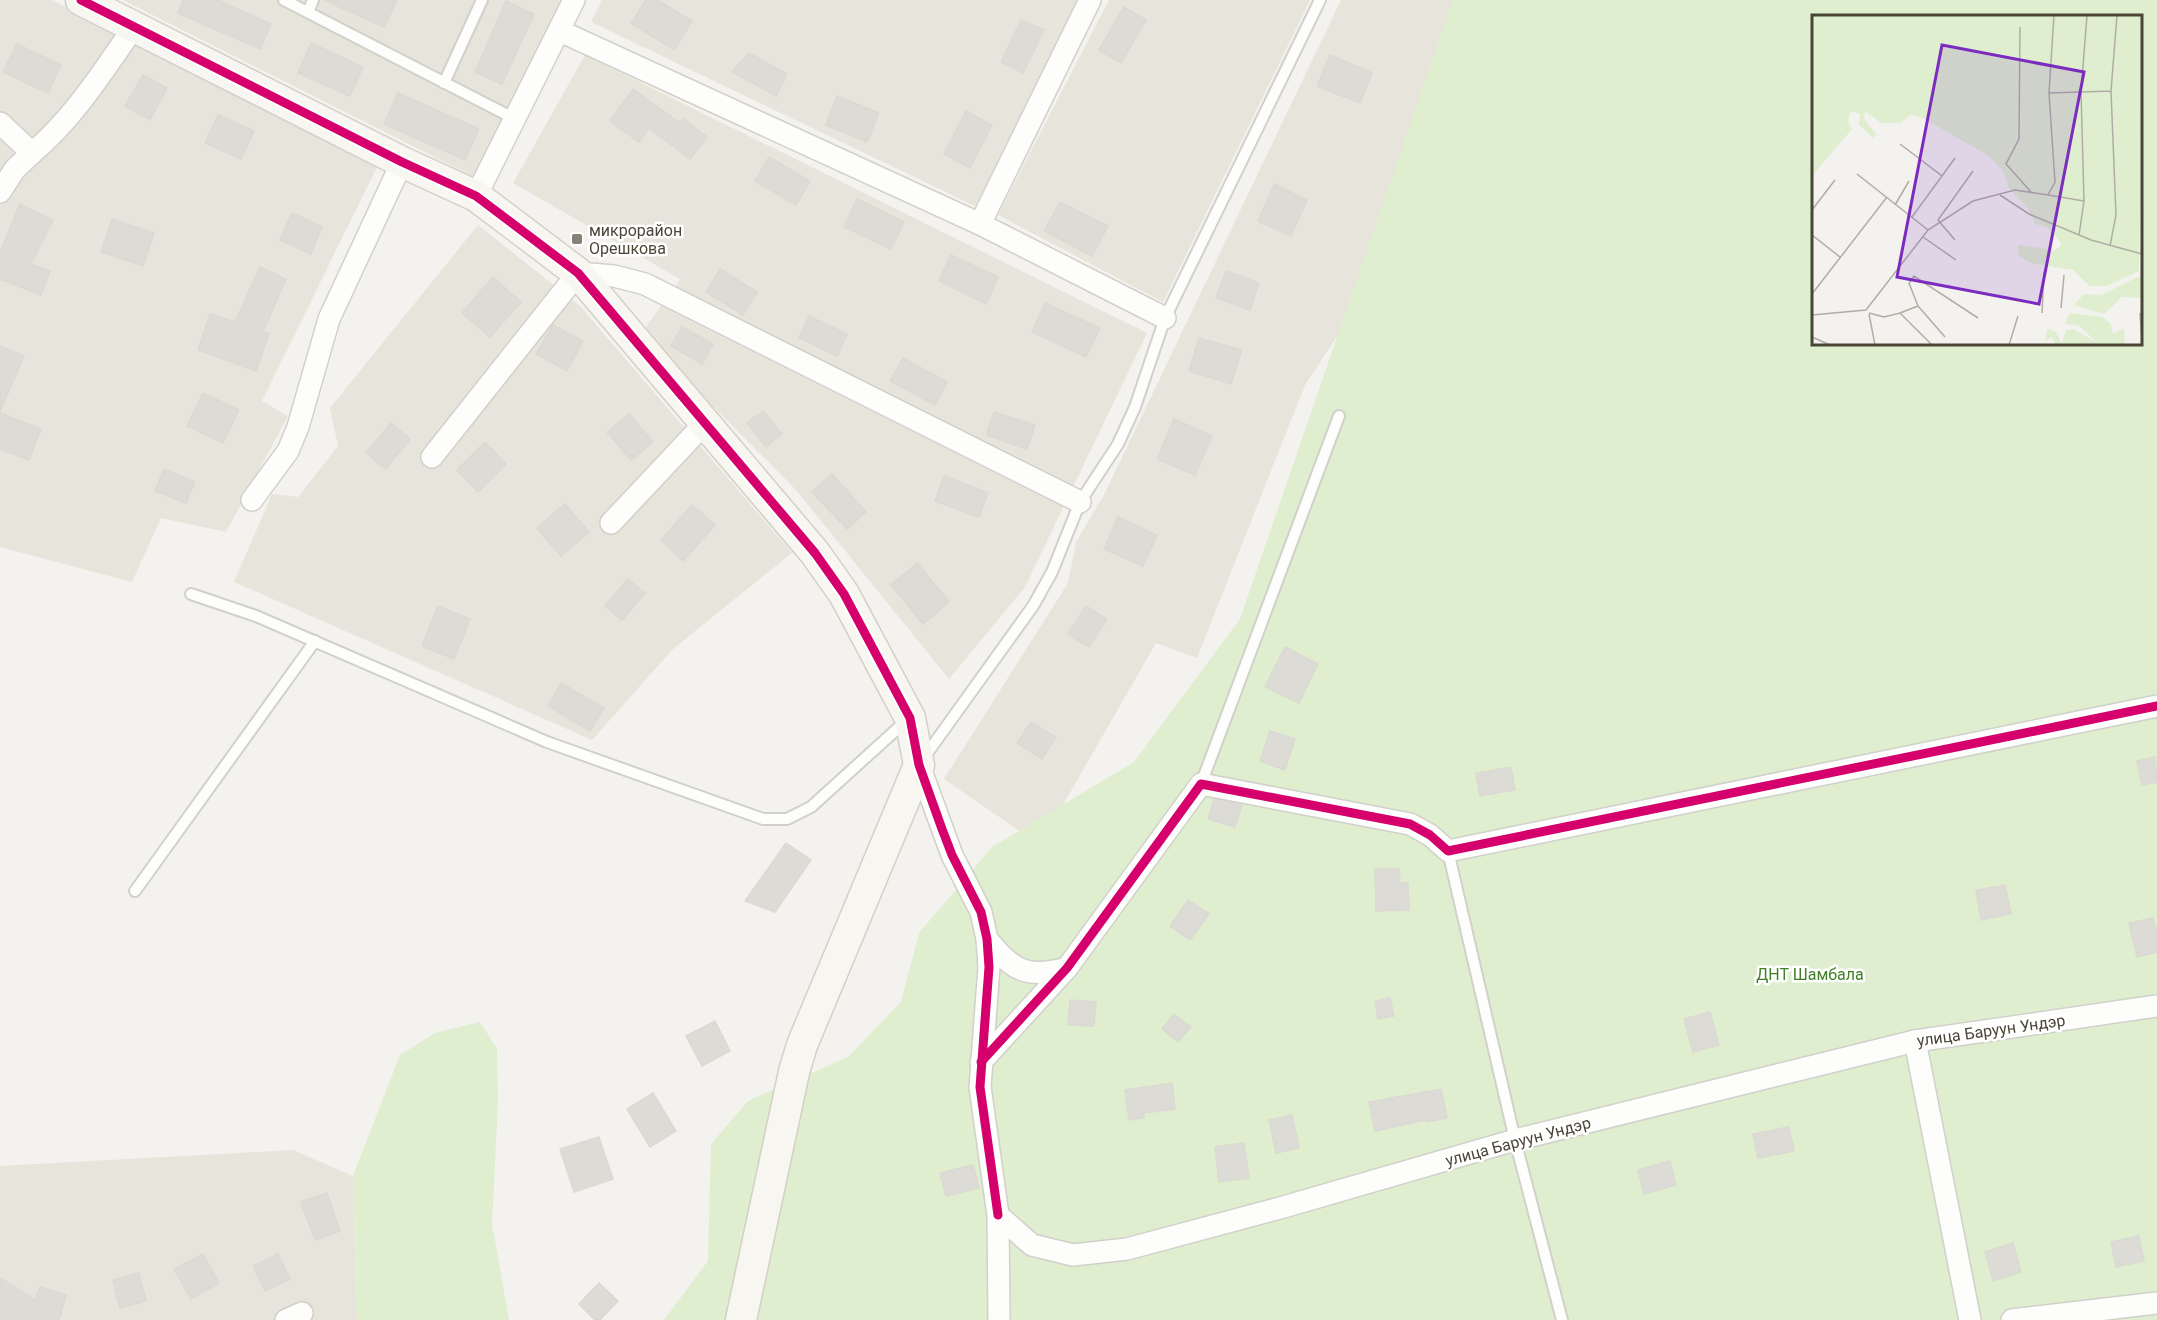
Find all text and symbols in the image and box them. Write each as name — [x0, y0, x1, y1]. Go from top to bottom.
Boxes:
inset map — [1812, 15, 2142, 345]
place label: микрорайон Орешкова — [589, 221, 682, 258]
marker: микрорайон Орешкова — [570, 232, 584, 246]
park label: ДНТ Шамбала — [1756, 965, 1864, 984]
street label: улица Баруун Ундэр — [1916, 1011, 2067, 1050]
street label: улица Баруун Ундэр — [1443, 1113, 1593, 1170]

